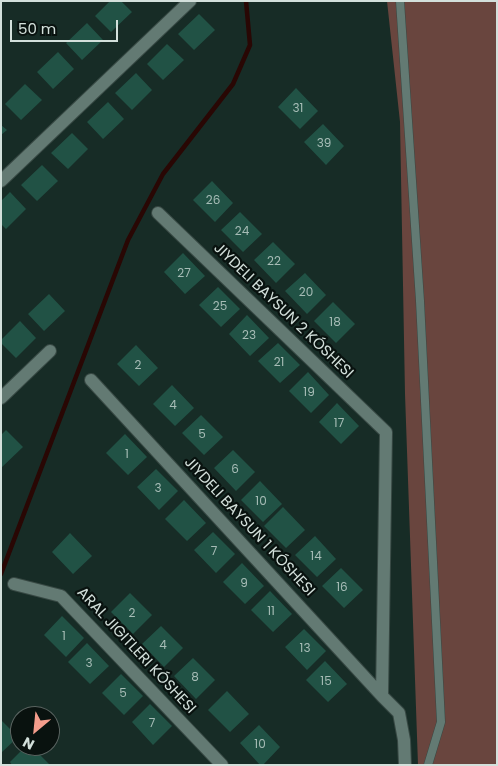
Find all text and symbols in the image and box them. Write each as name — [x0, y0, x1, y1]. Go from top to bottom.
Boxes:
scale bar — [12, 10, 120, 42]
text: 50 m — [18, 18, 56, 39]
house number: 31 — [293, 102, 303, 116]
house number: 39 — [317, 137, 331, 151]
house number: 26 — [206, 194, 220, 208]
house number: 24 — [235, 225, 249, 239]
street label: JIYDELI BAYSUN 2 KÓSHESI — [209, 240, 357, 382]
house number: 22 — [267, 255, 281, 269]
house number: 27 — [177, 267, 191, 281]
house number: 20 — [299, 286, 313, 300]
house number: 25 — [213, 300, 227, 314]
house number: 18 — [329, 316, 341, 330]
house number: 23 — [242, 329, 256, 343]
house number: 21 — [274, 356, 284, 370]
house number: 2 — [135, 359, 141, 373]
house number: 19 — [303, 386, 315, 400]
house number: 4 — [169, 399, 177, 413]
house number: 17 — [334, 417, 344, 431]
house number: 5 — [198, 428, 206, 442]
house number: 1 — [125, 448, 129, 462]
street label: JIYDELI BAYSUN 1 KÓSHESI — [180, 454, 318, 600]
house number: 6 — [231, 463, 239, 477]
house number: 3 — [154, 482, 162, 496]
house number: 10 — [255, 495, 267, 509]
house number: 7 — [211, 545, 217, 559]
house number: 14 — [310, 550, 322, 564]
house number: 9 — [240, 577, 248, 591]
house number: 16 — [336, 581, 348, 595]
street label: ARAL JIGITLERI KÓSHESI — [73, 584, 199, 718]
house number: 11 — [267, 605, 275, 619]
house number: 2 — [129, 607, 135, 621]
house number: 1 — [62, 630, 66, 644]
house number: 4 — [159, 639, 167, 653]
house number: 13 — [300, 642, 310, 656]
house number: 3 — [85, 657, 93, 671]
house number: 8 — [191, 671, 199, 685]
house number: 15 — [320, 675, 332, 689]
house number: 5 — [119, 687, 127, 701]
north arrow — [10, 706, 60, 756]
house number: 7 — [149, 717, 155, 731]
text: N — [19, 732, 38, 755]
house number: 10 — [254, 738, 266, 752]

